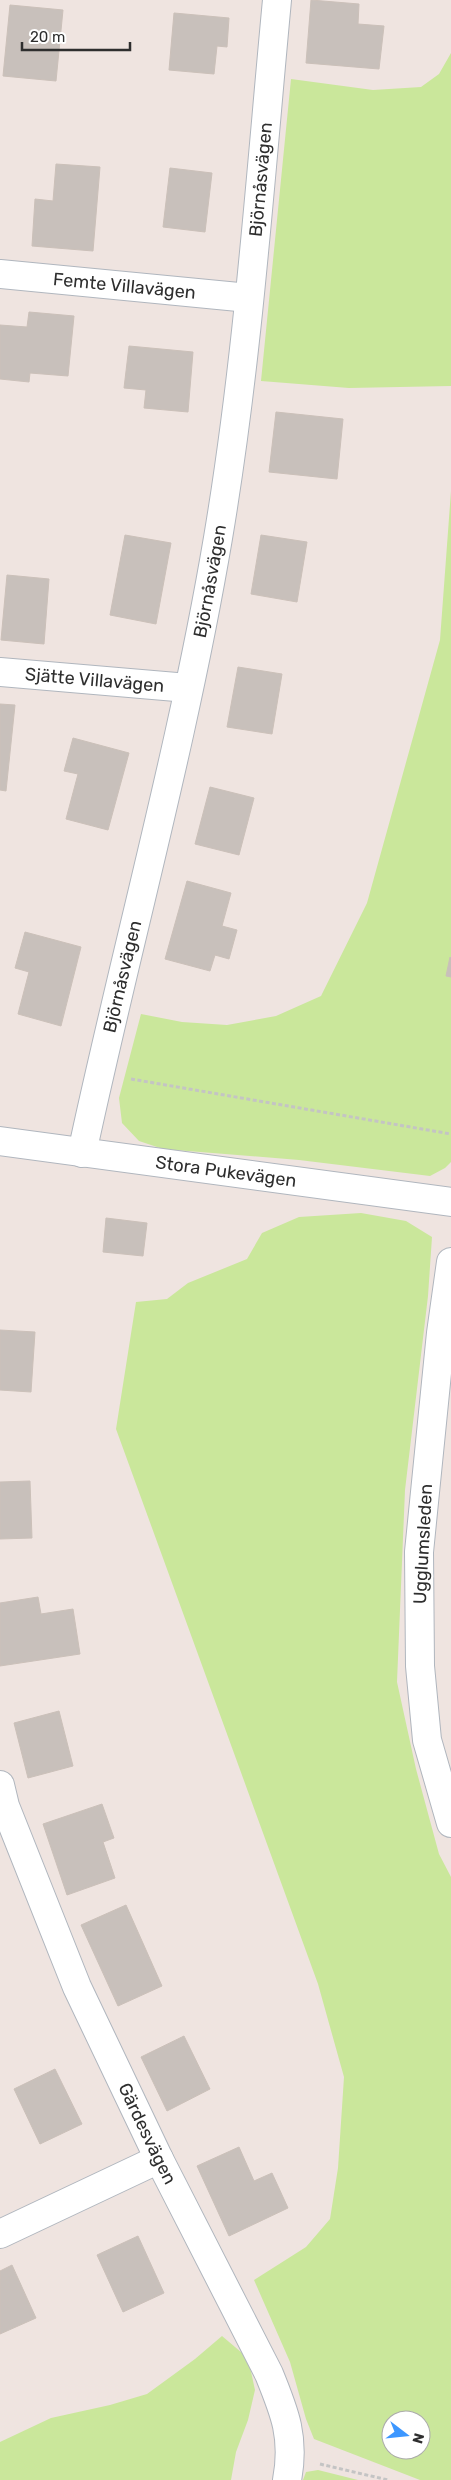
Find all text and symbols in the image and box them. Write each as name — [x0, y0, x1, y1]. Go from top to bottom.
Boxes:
scale bar — [22, 20, 130, 52]
text: 20 m — [30, 28, 65, 46]
street label: Björnåsvägen — [245, 121, 277, 238]
street label: Femte Villavägen — [52, 268, 197, 304]
street label: Björnåsvägen — [189, 523, 231, 640]
street label: Sjätte Villavägen — [24, 663, 165, 697]
street label: Björnåsvägen — [98, 918, 146, 1035]
street label: Stora Pukevägen — [154, 1151, 298, 1192]
street label: Ugglumsleden — [409, 1483, 437, 1605]
street label: Gärdesvägen — [113, 2079, 181, 2188]
north arrow — [381, 2410, 431, 2460]
text: N — [408, 2431, 428, 2446]

